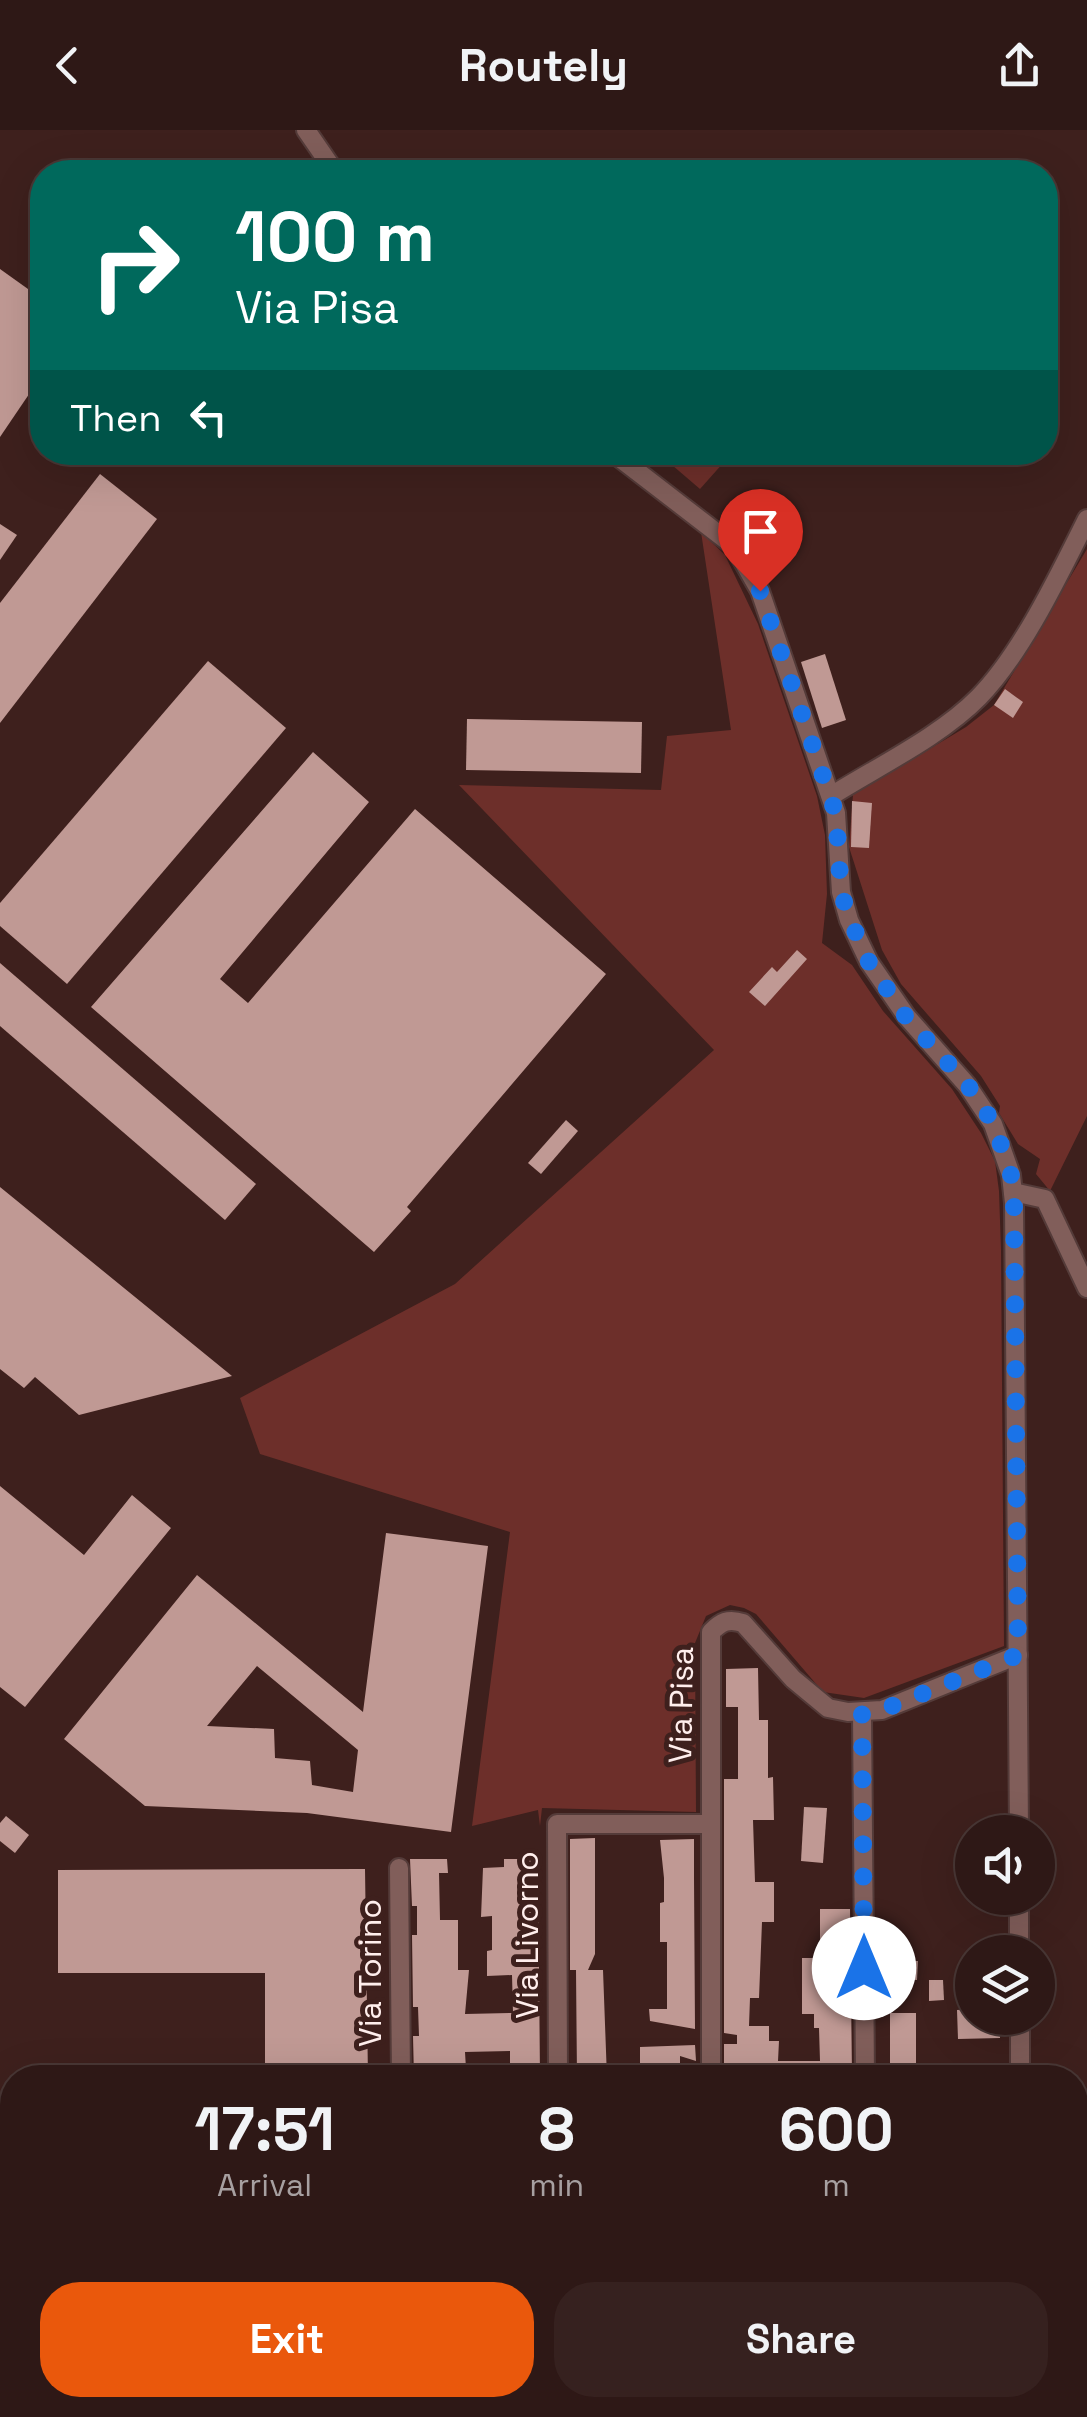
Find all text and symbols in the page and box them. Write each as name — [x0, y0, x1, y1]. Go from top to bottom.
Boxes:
text: Routely — [459, 37, 628, 94]
icon: back — [40, 38, 95, 93]
icon: share — [992, 38, 1047, 93]
text: 100 m — [235, 192, 435, 281]
icon: right — [70, 200, 200, 330]
text: Via Pisa — [235, 279, 399, 336]
icon: left — [181, 390, 236, 445]
text: Then — [70, 394, 161, 442]
pin — [718, 489, 803, 592]
icon: arrive — [733, 504, 788, 559]
street label: Via Pisa — [660, 1646, 702, 1764]
map controls — [955, 1815, 1055, 2035]
button: sound — [955, 1815, 1055, 1915]
street label: Via Livorno — [507, 1851, 547, 2019]
street label: Via Torino — [350, 1899, 390, 2047]
position arrow — [812, 1916, 916, 2020]
button: layers — [955, 1935, 1055, 2035]
text: 17:51 — [194, 2091, 335, 2168]
text: 8 — [539, 2091, 575, 2168]
text: 600 — [779, 2091, 894, 2168]
text: Arrival — [217, 2165, 312, 2205]
text: min — [529, 2165, 584, 2205]
text: m — [822, 2165, 850, 2205]
button: Exit — [40, 2282, 534, 2397]
button: Share — [554, 2282, 1048, 2397]

